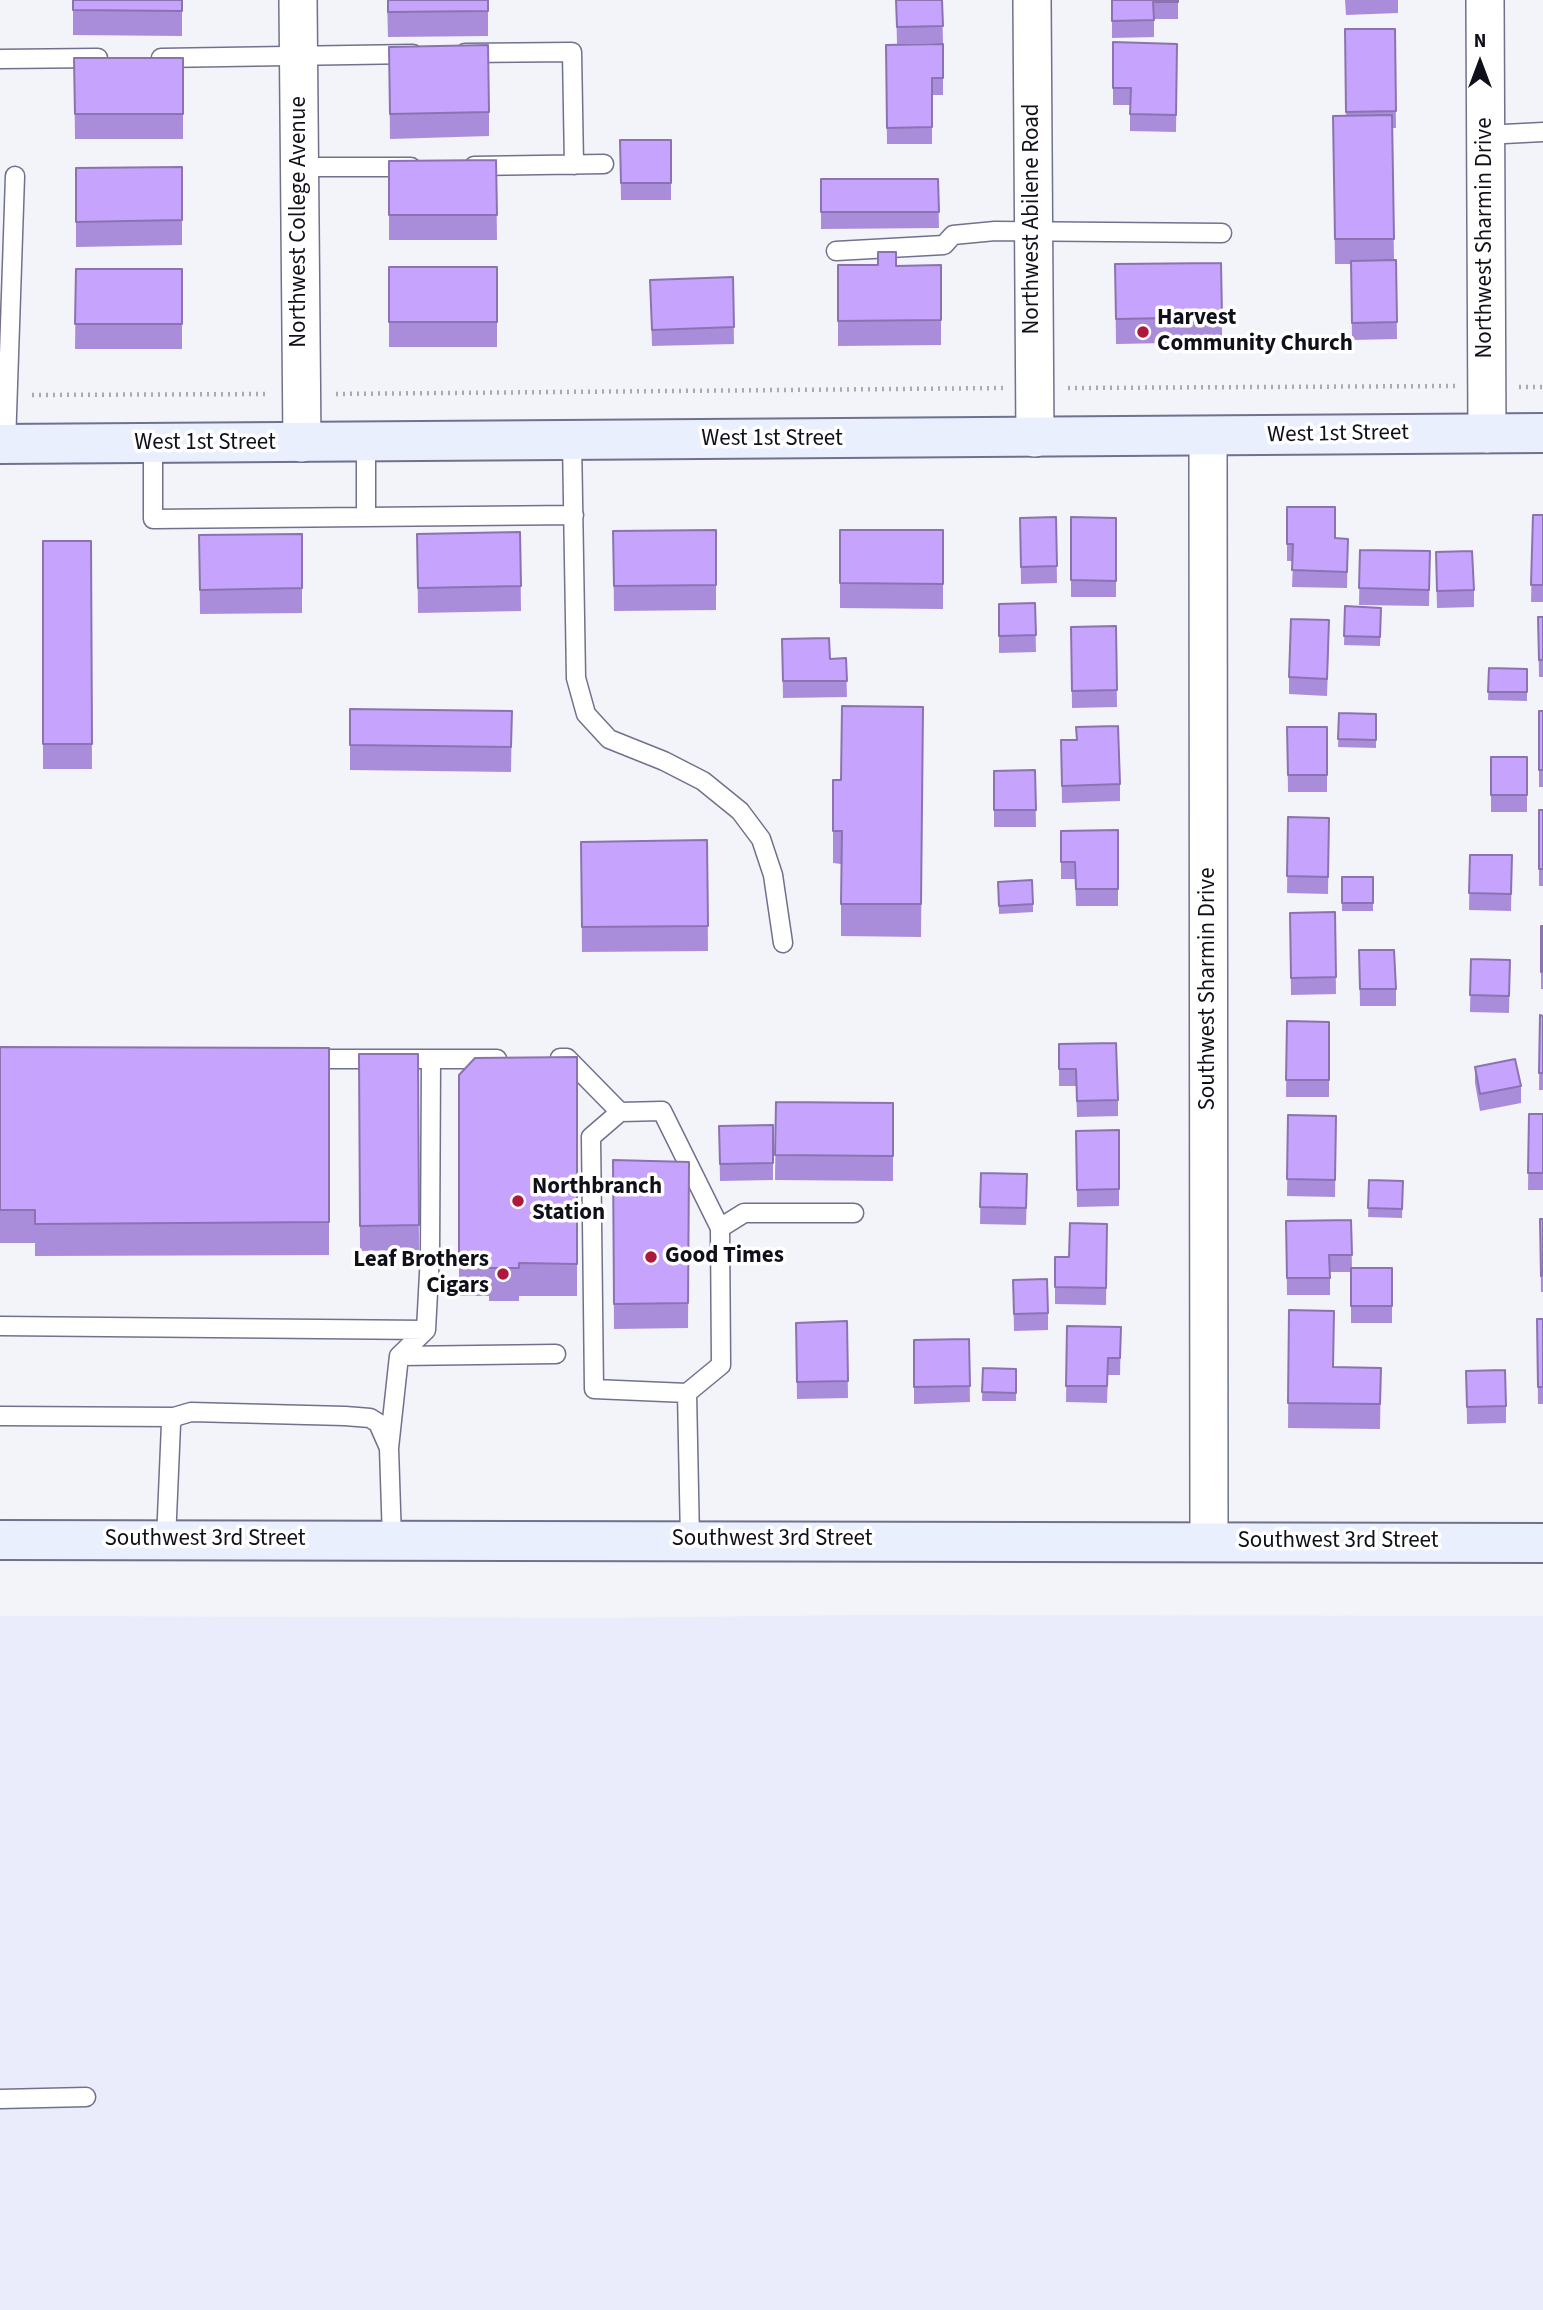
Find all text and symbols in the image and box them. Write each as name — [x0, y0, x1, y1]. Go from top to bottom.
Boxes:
north arrow — [1445, 28, 1515, 98]
text: N — [1474, 28, 1486, 55]
street label: Northwest College Avenue — [286, 96, 314, 348]
street label: Northwest Abilene Road — [1019, 103, 1047, 335]
street label: Northwest Sharmin Drive — [1472, 117, 1500, 359]
place label: Harvest Community Church — [1157, 305, 1353, 359]
marker: Harvest Community Church — [1135, 324, 1151, 340]
street label: West 1st Street — [1267, 420, 1409, 450]
street label: West 1st Street — [701, 426, 843, 454]
street label: West 1st Street — [134, 430, 276, 458]
street label: Southwest Sharmin Drive — [1195, 867, 1223, 1111]
place label: Northbranch Station — [532, 1174, 662, 1228]
marker: Northbranch Station — [510, 1193, 526, 1209]
place label: Good Times — [665, 1243, 784, 1271]
place label: Leaf Brothers Cigars — [353, 1247, 489, 1301]
marker: Good Times — [643, 1249, 659, 1265]
marker: Leaf Brothers Cigars — [495, 1266, 511, 1282]
street label: Southwest 3rd Street — [104, 1526, 306, 1554]
street label: Southwest 3rd Street — [671, 1526, 873, 1554]
street label: Southwest 3rd Street — [1237, 1528, 1439, 1556]

